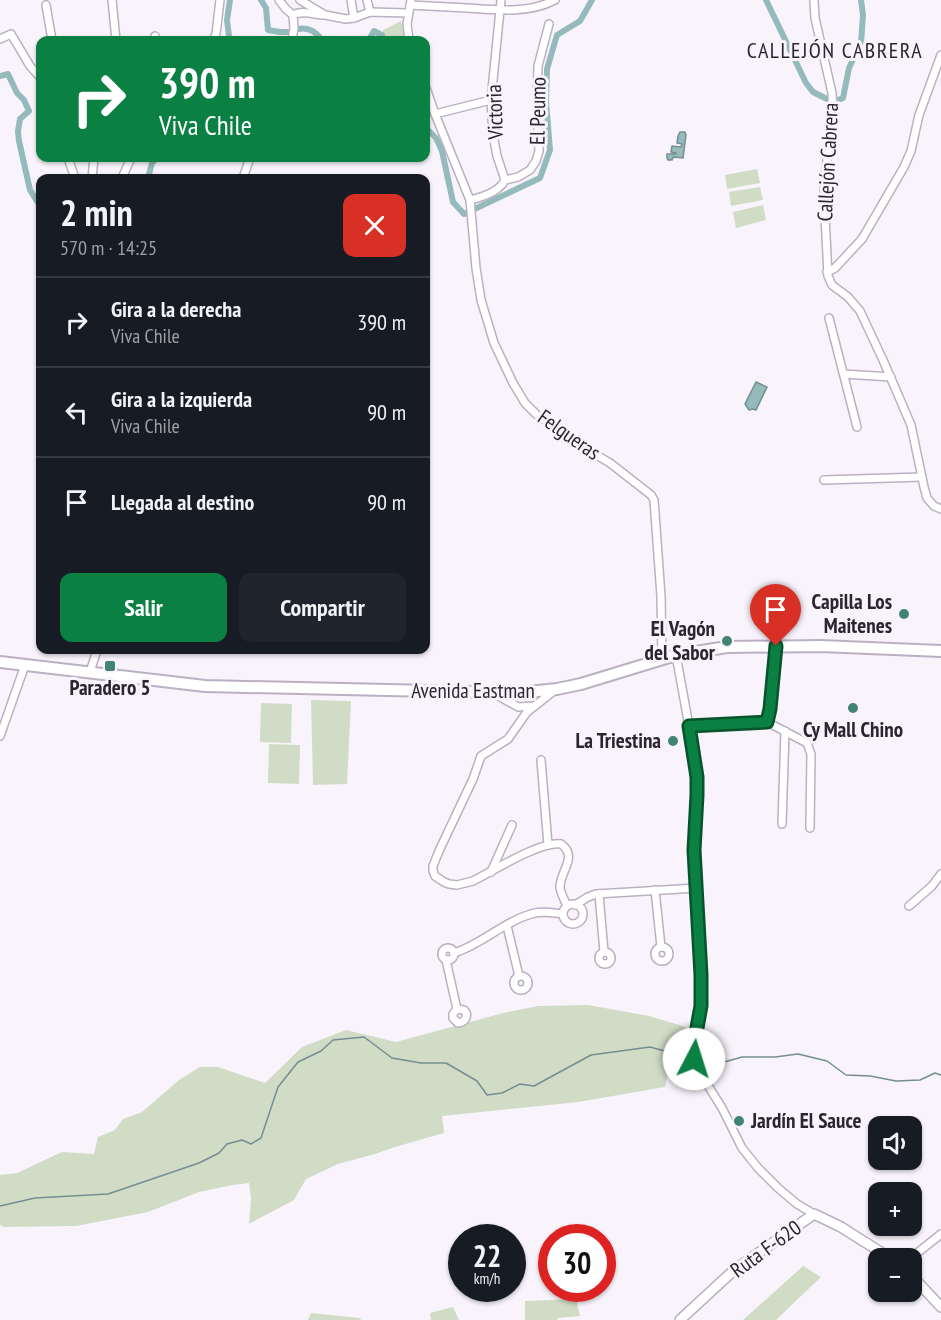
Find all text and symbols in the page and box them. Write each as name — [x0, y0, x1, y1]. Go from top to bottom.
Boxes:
district label: CALLEJÓN CABRERA — [747, 36, 923, 64]
text: 390 m — [159, 55, 256, 110]
icon: right — [60, 60, 138, 138]
street label: El Peumo — [523, 77, 552, 145]
street label: Victoria — [480, 84, 509, 141]
street label: Callejón Cabrera — [811, 102, 844, 222]
text: Viva Chile — [159, 108, 252, 142]
text: 2 min — [60, 189, 133, 236]
button: close — [343, 194, 406, 257]
text: 570 m · 14:25 — [60, 235, 157, 261]
text: Gira a la derecha — [111, 295, 241, 323]
icon: right — [60, 306, 93, 339]
text: 390 m — [357, 308, 406, 336]
text: Viva Chile — [111, 323, 180, 349]
text: Gira a la izquierda — [111, 385, 252, 413]
icon: left — [60, 396, 93, 429]
text: 90 m — [367, 398, 406, 426]
street label: Felgueras — [533, 403, 606, 466]
text: Viva Chile — [111, 413, 180, 439]
icon: arrive — [60, 486, 93, 519]
text: Llegada al destino — [111, 488, 254, 516]
text: 90 m — [367, 488, 406, 516]
button: Salir — [60, 573, 227, 642]
button: Compartir — [239, 573, 406, 642]
pin — [750, 584, 801, 646]
place label: Capilla Los Maitenes — [812, 588, 892, 639]
icon: arrive — [759, 593, 792, 626]
marker: Capilla Los Maitenes — [897, 607, 911, 621]
place label: El Vagón del Sabor — [645, 615, 716, 666]
marker: El Vagón del Sabor — [720, 634, 734, 648]
marker: Paradero 5 — [103, 659, 117, 673]
place label: Paradero 5 — [69, 674, 151, 701]
street label: Avenida Eastman — [411, 677, 535, 704]
marker: Cy Mall Chino — [846, 701, 860, 715]
place label: Cy Mall Chino — [803, 716, 903, 743]
place label: La Triestina — [575, 727, 661, 754]
marker: La Triestina — [666, 734, 680, 748]
position arrow — [662, 1027, 726, 1091]
place label: Jardín El Sauce — [750, 1107, 861, 1134]
marker: Jardín El Sauce — [732, 1114, 746, 1128]
map controls — [868, 1116, 922, 1302]
button: sound — [868, 1116, 922, 1170]
button: + — [868, 1182, 922, 1236]
street label: Ruta F-620 — [725, 1214, 806, 1283]
speed limit sign: 30 — [538, 1224, 616, 1302]
text: 22 — [473, 1236, 501, 1275]
button: − — [868, 1248, 922, 1302]
text: km/h — [474, 1269, 500, 1288]

